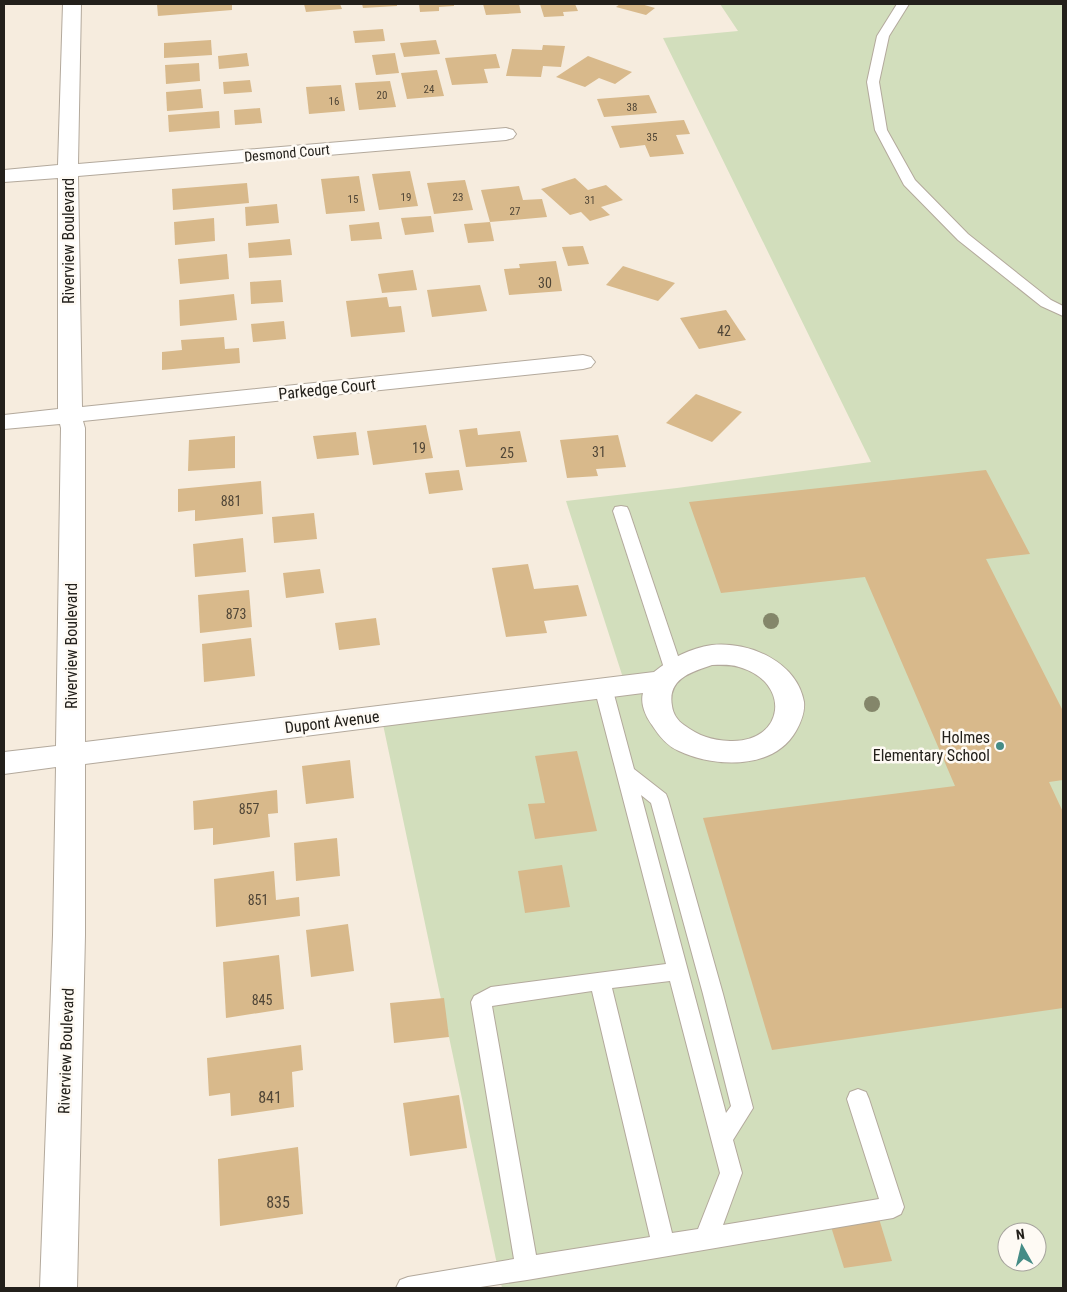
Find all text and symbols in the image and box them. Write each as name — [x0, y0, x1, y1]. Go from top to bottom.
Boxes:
house number: 24 — [424, 83, 435, 96]
house number: 20 — [377, 89, 387, 102]
house number: 16 — [329, 95, 339, 108]
house number: 38 — [627, 101, 637, 114]
house number: 35 — [647, 131, 657, 144]
street label: Desmond Court — [243, 141, 331, 165]
street label: Riverview Boulevard — [59, 178, 78, 304]
house number: 19 — [401, 191, 411, 204]
house number: 23 — [453, 191, 463, 204]
house number: 15 — [348, 193, 358, 206]
house number: 31 — [585, 194, 595, 207]
house number: 27 — [510, 205, 520, 218]
house number: 30 — [538, 275, 552, 291]
house number: 42 — [717, 323, 731, 339]
street label: Parkedge Court — [277, 374, 377, 404]
house number: 19 — [412, 440, 426, 456]
house number: 31 — [592, 444, 606, 460]
house number: 25 — [500, 445, 514, 461]
house number: 881 — [221, 493, 241, 509]
street label: Riverview Boulevard — [62, 583, 81, 709]
house number: 873 — [226, 606, 246, 622]
street label: Dupont Avenue — [284, 707, 380, 737]
place label: Holmes Elementary School — [873, 728, 990, 765]
marker: Holmes Elementary School — [994, 740, 1006, 752]
house number: 857 — [239, 801, 259, 817]
house number: 851 — [248, 892, 268, 908]
street label: Riverview Boulevard — [54, 988, 78, 1114]
house number: 845 — [252, 992, 272, 1008]
house number: 841 — [258, 1088, 282, 1107]
house number: 835 — [266, 1193, 290, 1212]
north arrow — [997, 1222, 1047, 1272]
text: N — [1015, 1226, 1026, 1243]

